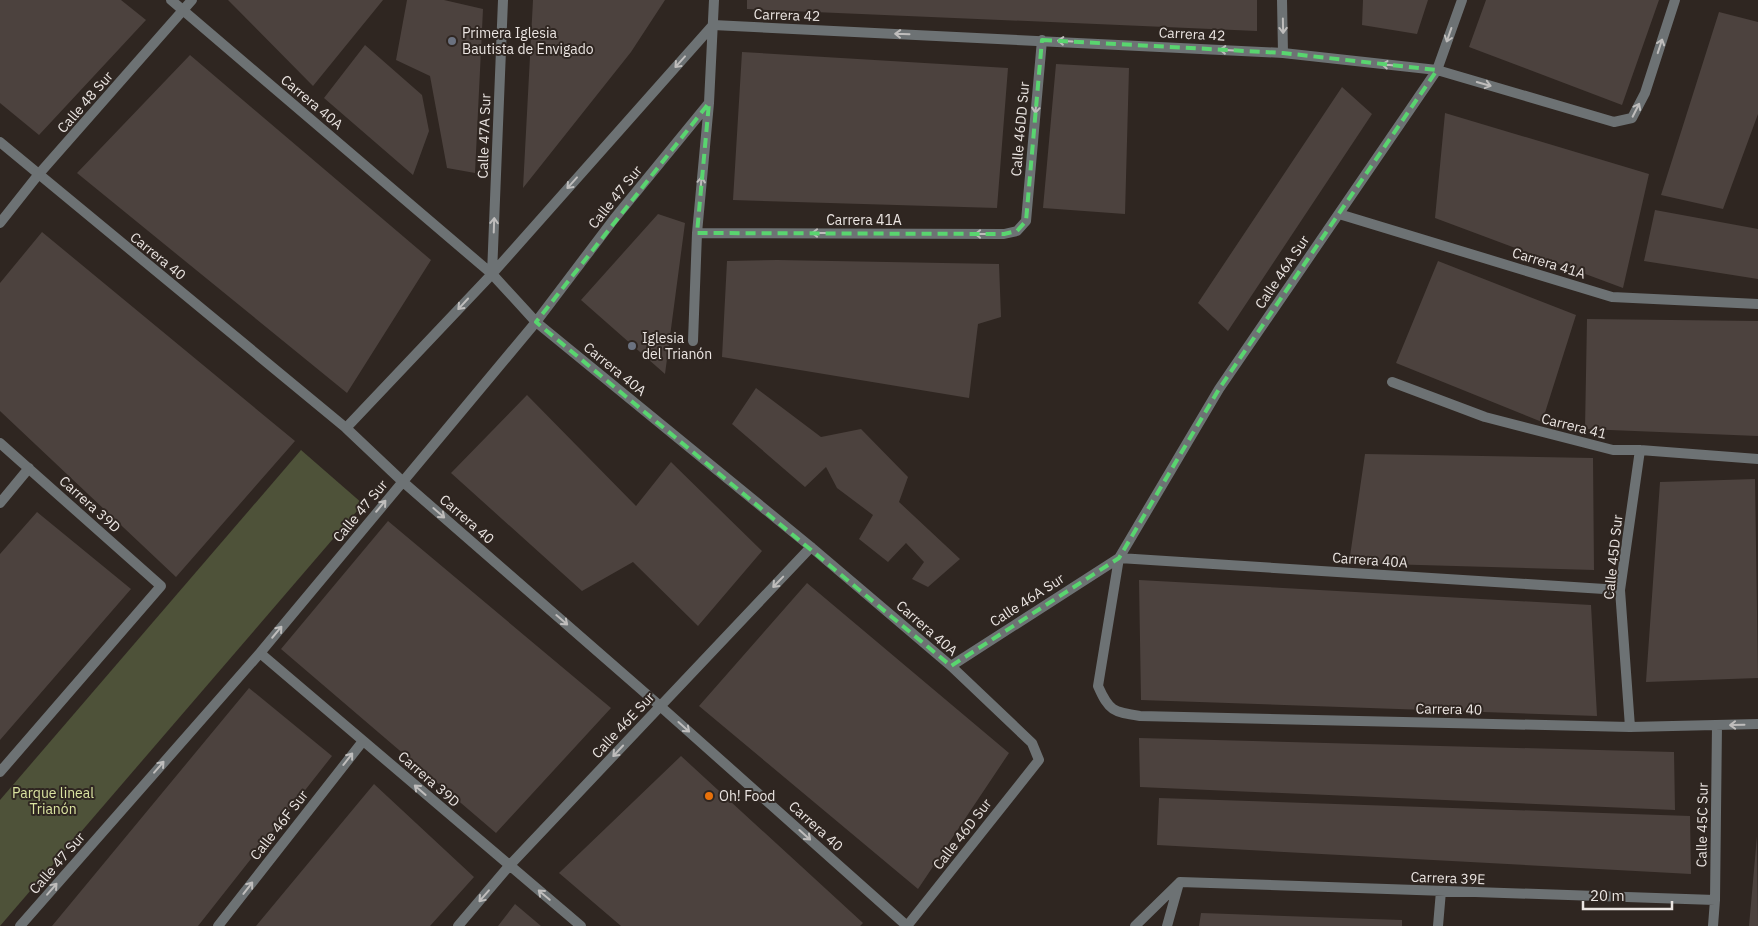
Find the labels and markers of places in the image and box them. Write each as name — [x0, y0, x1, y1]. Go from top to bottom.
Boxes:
place label: Primera Iglesia Bautista de Envigado — [462, 24, 594, 58]
marker: Primera Iglesia Bautista de Envigado — [446, 35, 458, 47]
place label: Iglesia del Trianón — [642, 329, 712, 363]
marker: Iglesia del Trianón — [626, 340, 638, 352]
place label: Oh! Food — [719, 787, 775, 805]
marker: Oh! Food — [703, 790, 715, 802]

